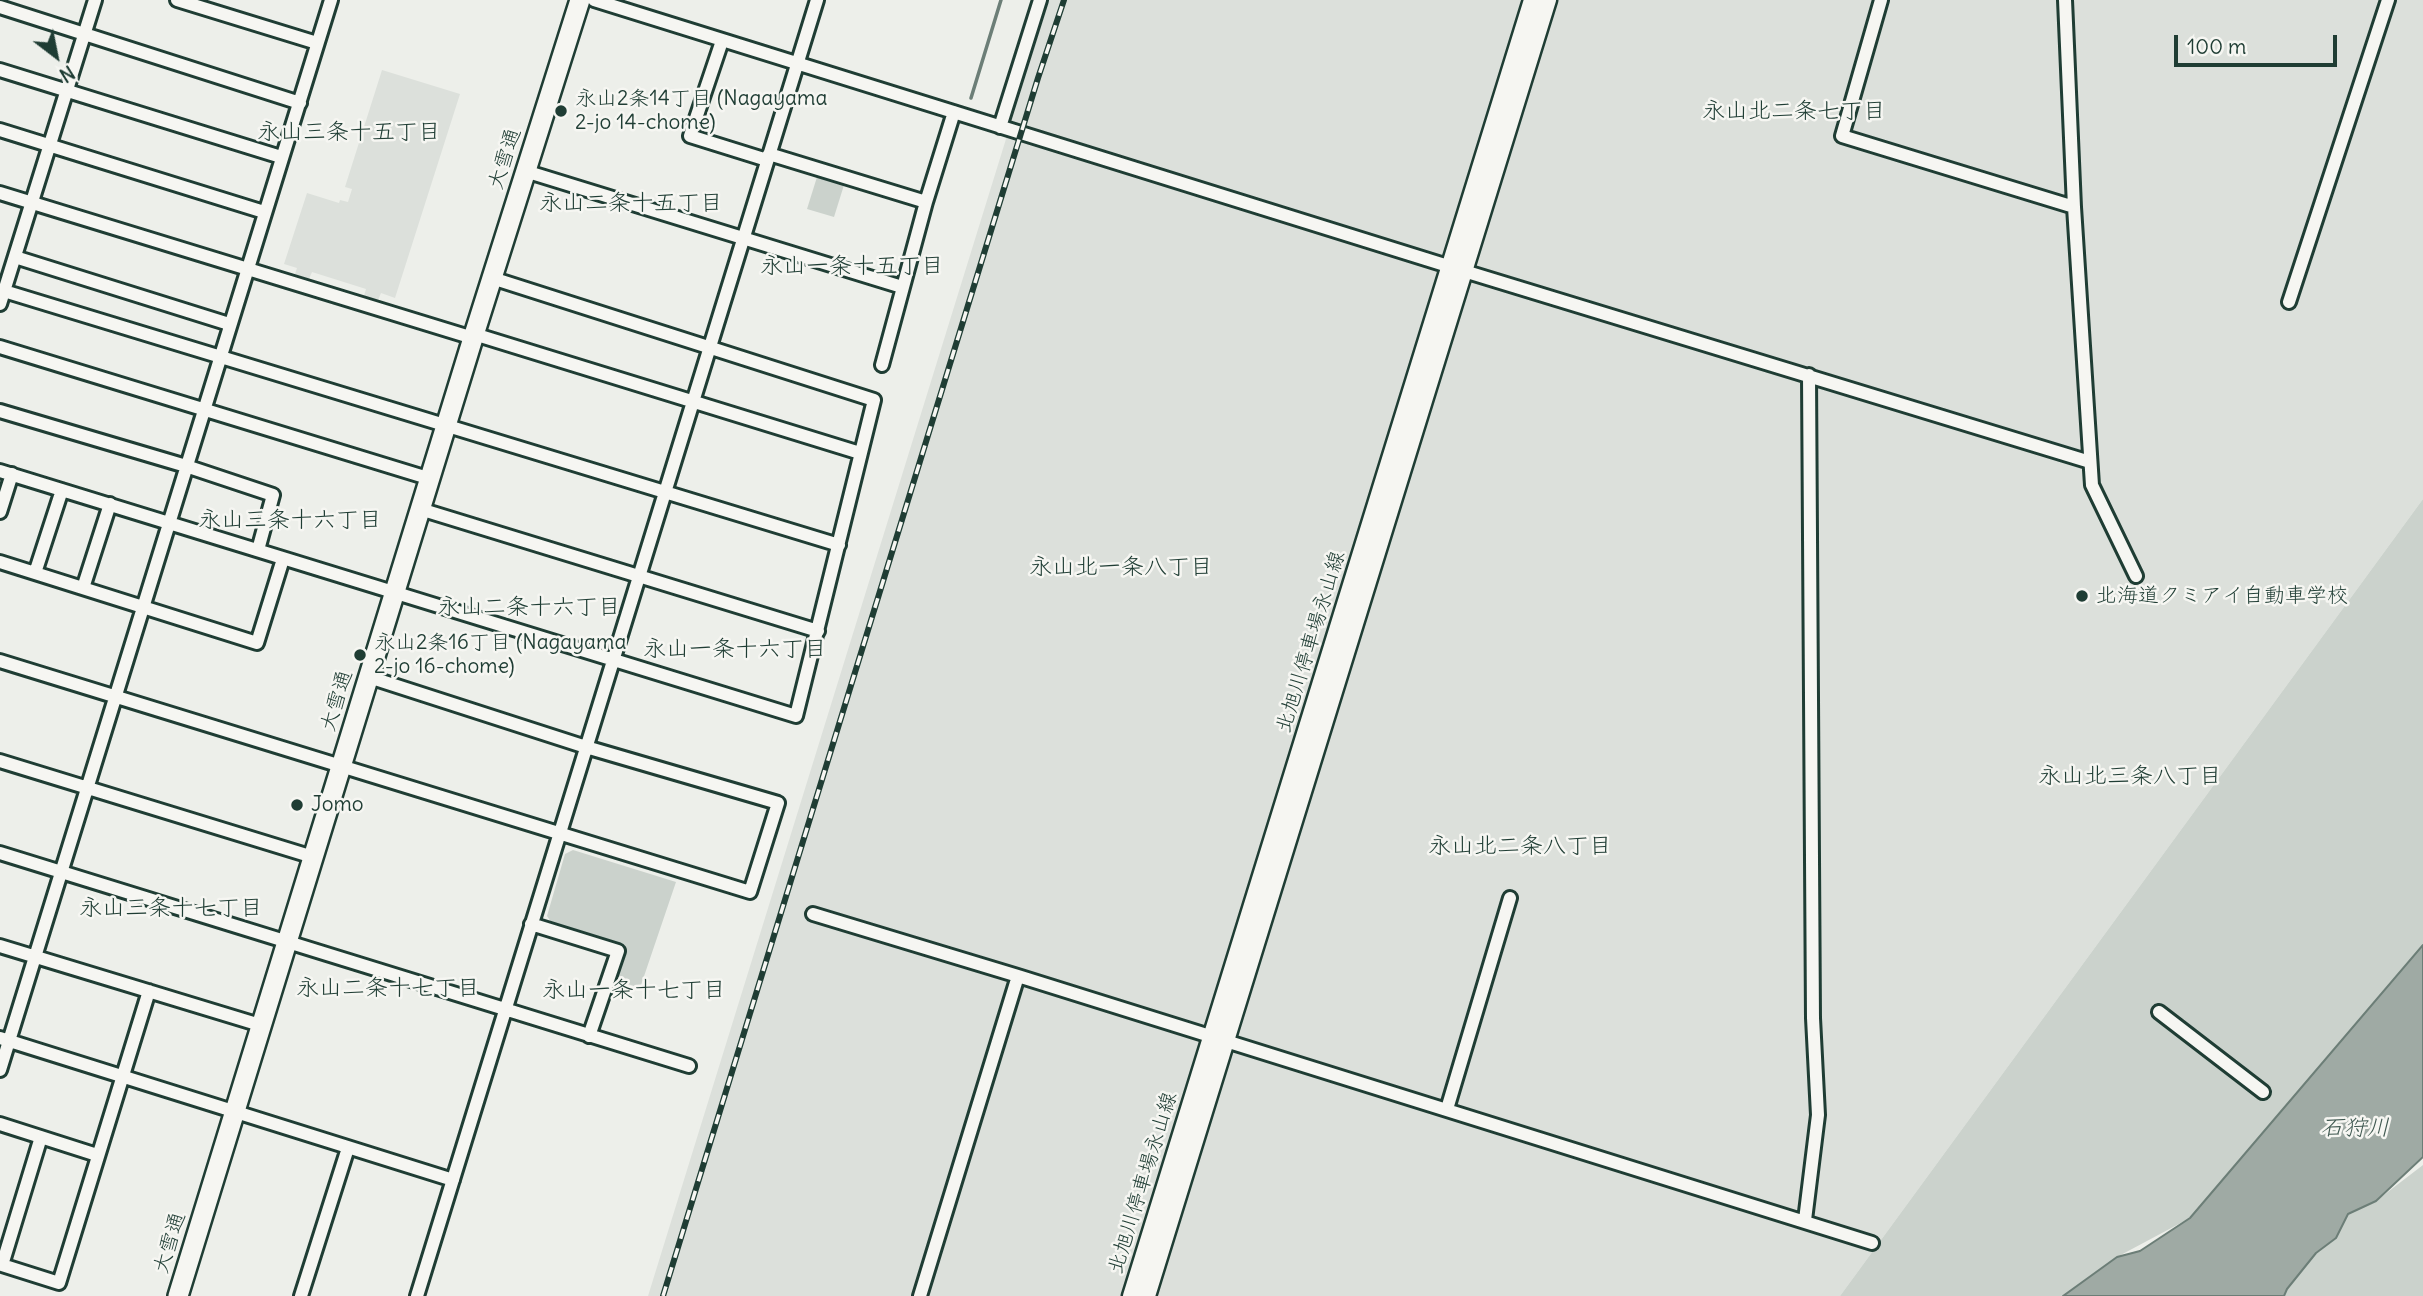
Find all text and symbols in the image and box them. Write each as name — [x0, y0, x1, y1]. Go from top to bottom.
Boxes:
north arrow — [21, 21, 91, 91]
scale bar — [2178, 21, 2341, 65]
text: 100 m — [2187, 33, 2246, 60]
text: N — [55, 60, 79, 87]
place label: 永山2条14丁目 (Nagayama 2-jo 14-chome) — [575, 86, 828, 136]
district label: 永山北二条七丁目 — [1702, 97, 1886, 125]
marker: 永山2条14丁目 (Nagayama 2-jo 14-chome) — [553, 103, 569, 119]
district label: 永山三条十五丁目 — [257, 118, 441, 146]
street label: 大雪通 — [483, 125, 527, 193]
district label: 永山二条十五丁目 — [539, 189, 723, 217]
district label: 永山一条十五丁目 — [760, 252, 944, 280]
district label: 永山三条十六丁目 — [198, 506, 382, 534]
street label: 北旭川停車場永山線 — [1271, 548, 1351, 736]
district label: 永山北一条八丁目 — [1029, 553, 1213, 581]
place label: 北海道クミアイ自動車学校 — [2096, 583, 2348, 609]
marker: 北海道クミアイ自動車学校 — [2074, 588, 2090, 604]
district label: 永山二条十六丁目 — [437, 593, 621, 621]
place label: 永山2条16丁目 (Nagayama 2-jo 16-chome) — [374, 630, 626, 680]
district label: 永山一条十六丁目 — [643, 635, 827, 663]
marker: 永山2条16丁目 (Nagayama 2-jo 16-chome) — [352, 647, 368, 663]
street label: 大雪通 — [316, 667, 358, 735]
district label: 永山北三条八丁目 — [2038, 762, 2222, 790]
place label: Jomo — [311, 792, 364, 818]
marker: Jomo — [289, 797, 305, 813]
district label: 永山北二条八丁目 — [1428, 832, 1612, 860]
district label: 永山三条十七丁目 — [79, 894, 263, 922]
district label: 永山二条十七丁目 — [296, 974, 480, 1002]
district label: 永山一条十七丁目 — [542, 976, 726, 1004]
street label: 北旭川停車場永山線 — [1103, 1089, 1183, 1277]
water label: 石狩川 — [2321, 1114, 2389, 1142]
street label: 大雪通 — [149, 1209, 191, 1277]

